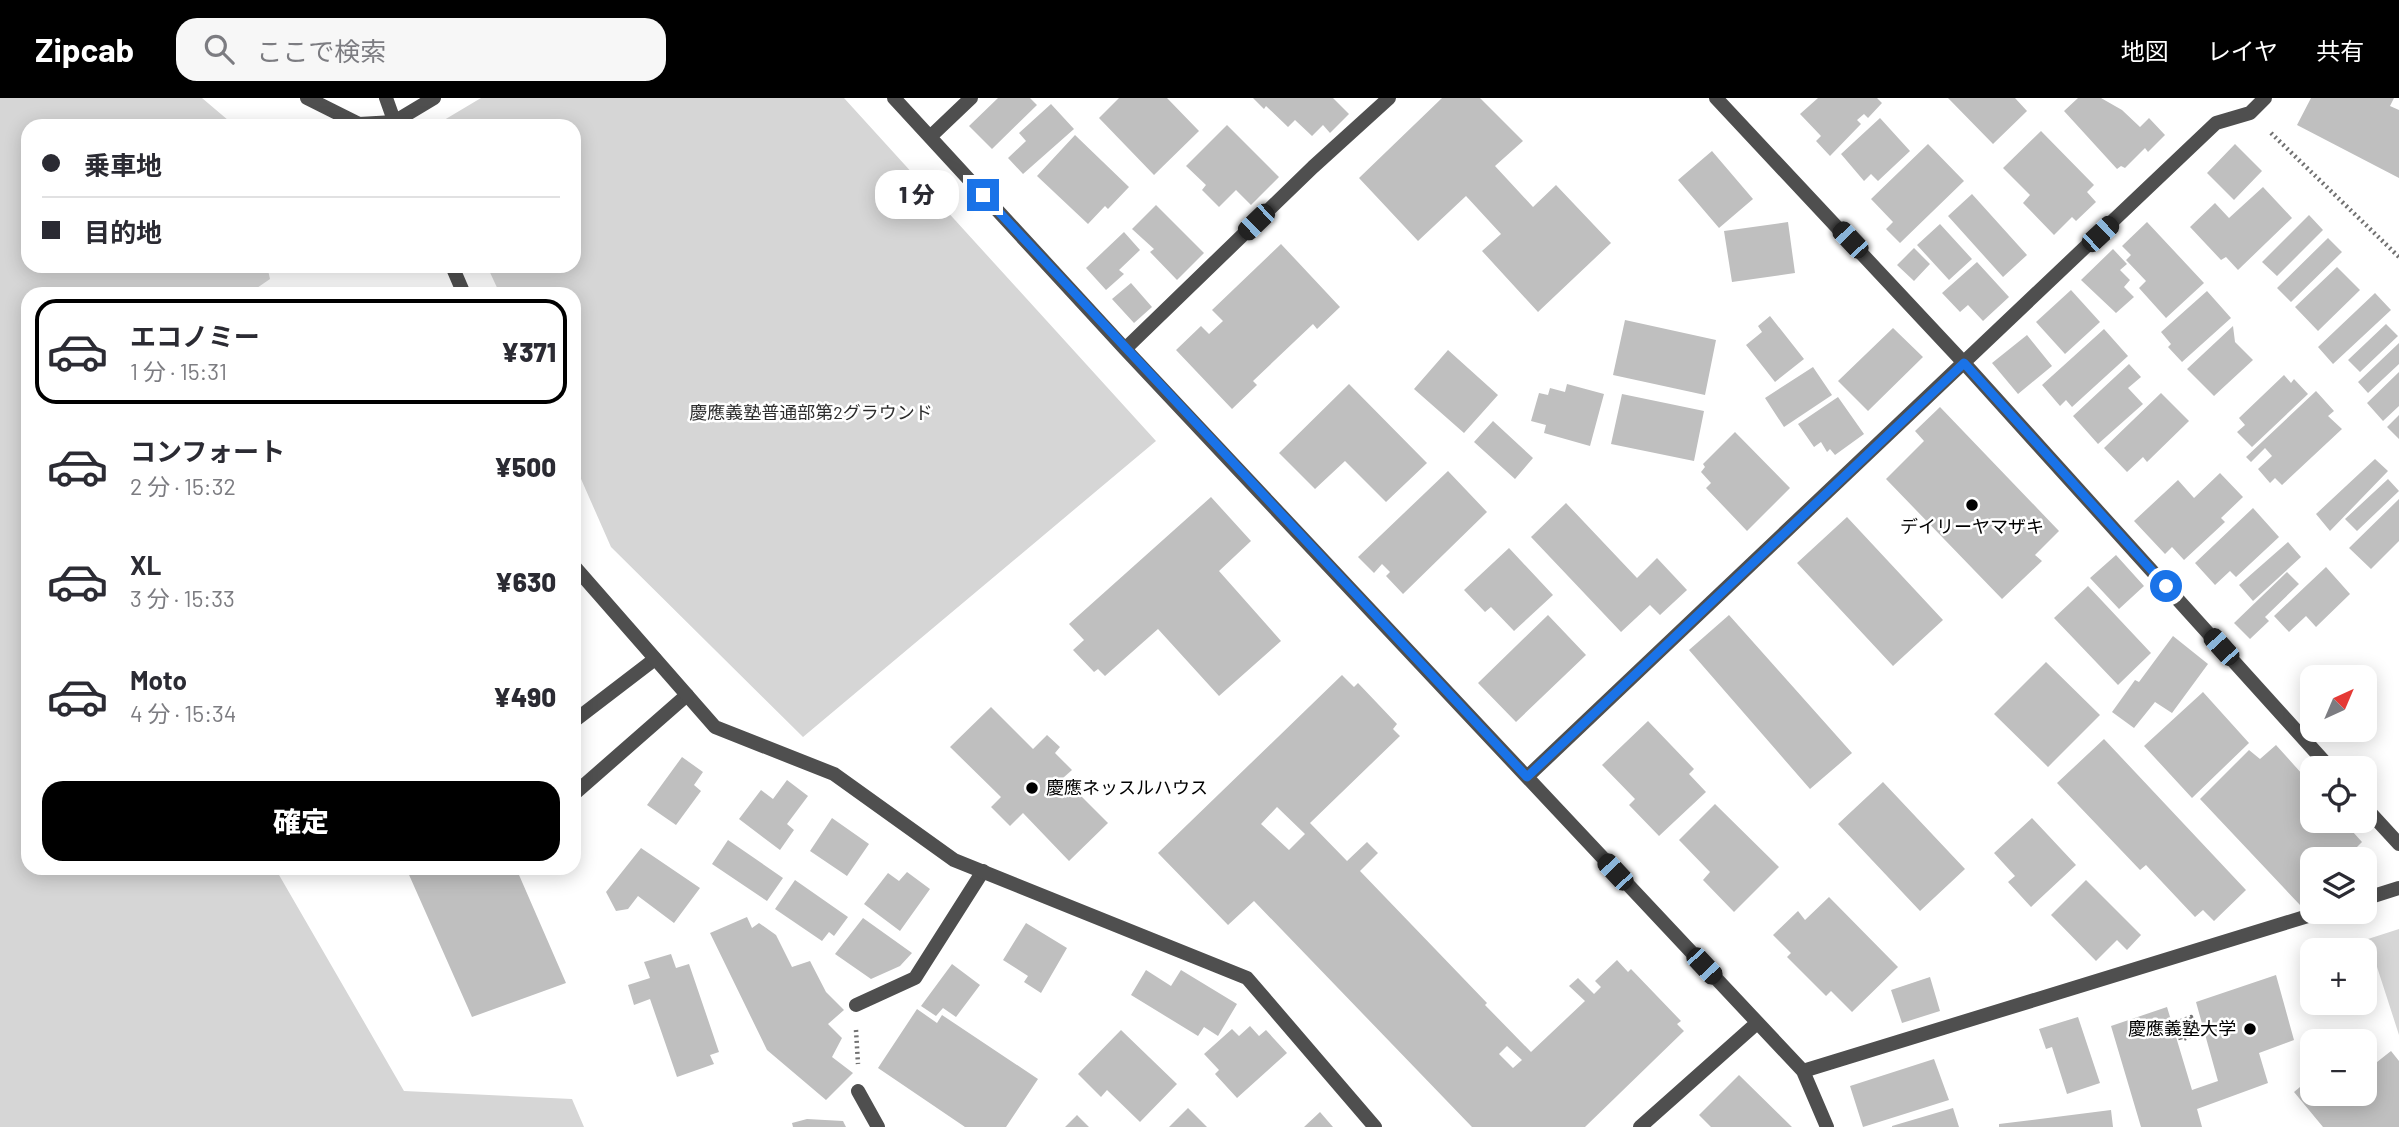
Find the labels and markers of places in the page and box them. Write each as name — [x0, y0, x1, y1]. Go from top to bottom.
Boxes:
marker: デイリーヤマザキ — [1964, 497, 1980, 513]
place label: デイリーヤマザキ — [1900, 515, 2044, 537]
place label: 慶應ネッスルハウス — [1046, 776, 1208, 798]
marker: 慶應ネッスルハウス — [1024, 780, 1040, 796]
place label: 慶應義塾大学 — [2128, 1017, 2236, 1039]
marker: 慶應義塾大学 — [2242, 1021, 2258, 1037]

